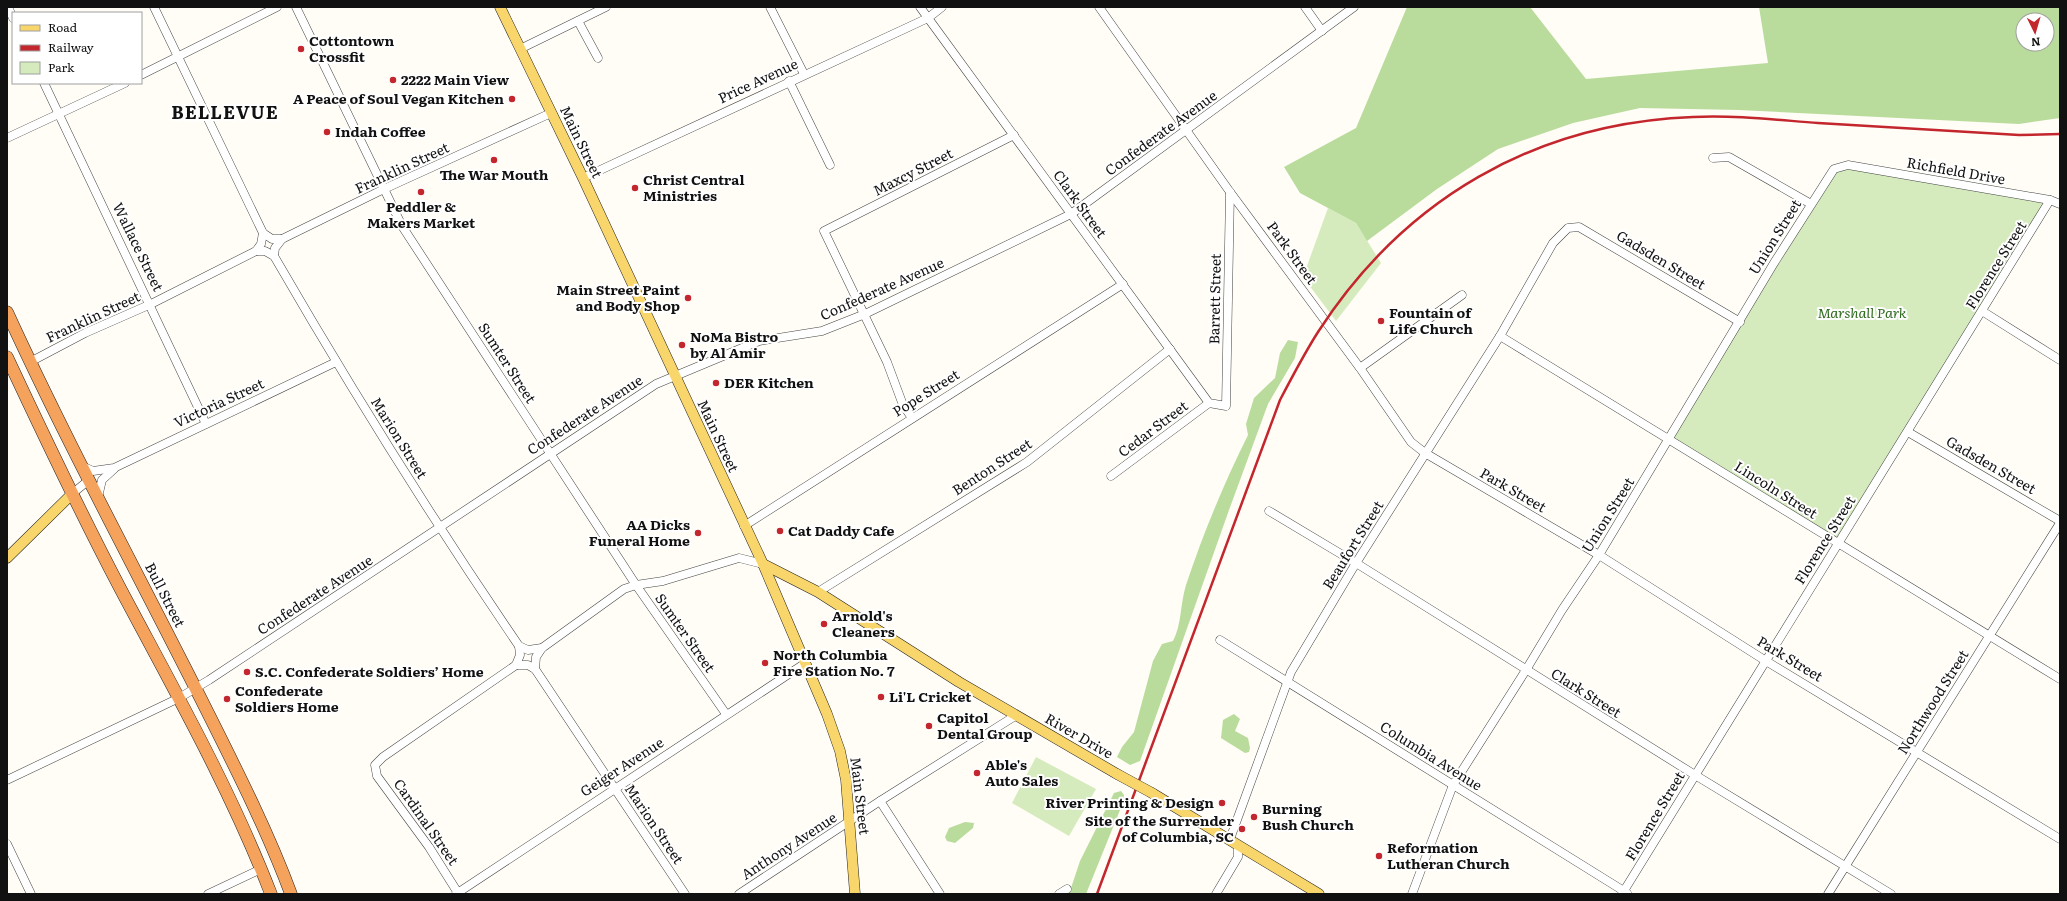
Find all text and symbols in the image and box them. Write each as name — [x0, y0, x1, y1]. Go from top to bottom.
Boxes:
legend — [12, 12, 142, 84]
north arrow — [2015, 12, 2055, 52]
text: Road — [48, 18, 78, 36]
place label: Cottontown Crossfit — [309, 30, 394, 66]
text: N — [2031, 35, 2041, 51]
text: Railway — [48, 38, 94, 56]
marker: Cottontown Crossfit — [296, 44, 306, 54]
street label: Price Avenue — [714, 53, 801, 107]
text: Park — [48, 58, 75, 76]
place label: 2222 Main View — [401, 69, 510, 89]
marker: 2222 Main View — [388, 75, 398, 85]
street label: Confederate Avenue — [1100, 85, 1220, 180]
place label: A Peace of Soul Vegan Kitchen — [293, 88, 504, 108]
marker: A Peace of Soul Vegan Kitchen — [507, 94, 517, 104]
district label: BELLEVUE — [171, 98, 279, 125]
street label: Main Street — [556, 102, 608, 181]
place label: Indah Coffee — [335, 121, 426, 141]
marker: Indah Coffee — [322, 127, 332, 137]
street label: Franklin Street — [351, 136, 452, 198]
street label: Maxcy Street — [869, 142, 956, 200]
street label: Richfield Drive — [1905, 152, 2007, 189]
marker: The War Mouth — [489, 155, 499, 165]
place label: The War Mouth — [439, 164, 549, 184]
street label: Clark Street — [1049, 165, 1112, 242]
place label: Christ Central Ministries — [643, 169, 745, 205]
marker: Christ Central Ministries — [630, 183, 640, 193]
marker: Peddler & Makers Market — [416, 187, 426, 197]
street label: Union Street — [1743, 195, 1805, 278]
place label: Peddler & Makers Market — [367, 196, 476, 232]
street label: Wallace Street — [109, 199, 169, 295]
street label: Florence Street — [1960, 216, 2031, 313]
street label: Park Street — [1263, 217, 1323, 288]
street label: Gadsden Street — [1613, 225, 1710, 294]
street label: Confederate Avenue — [816, 252, 947, 324]
street label: Barrett Street — [1203, 253, 1225, 345]
place label: Main Street Paint and Body Shop — [556, 279, 681, 315]
street label: Franklin Street — [42, 285, 143, 347]
marker: Main Street Paint and Body Shop — [683, 293, 693, 303]
place label: Fountain of Life Church — [1389, 302, 1473, 338]
park label: Marshall Park — [1817, 302, 1907, 322]
marker: Fountain of Life Church — [1376, 316, 1386, 326]
street label: Sumter Street — [474, 318, 542, 407]
place label: NoMa Bistro by Al Amir — [690, 326, 779, 362]
marker: NoMa Bistro by Al Amir — [677, 340, 687, 350]
street label: Pope Street — [888, 364, 963, 421]
street label: Confederate Avenue — [523, 369, 646, 459]
street label: Victoria Street — [170, 372, 267, 432]
place label: DER Kitchen — [724, 372, 814, 392]
marker: DER Kitchen — [711, 378, 721, 388]
street label: Marion Street — [367, 393, 433, 482]
street label: Cedar Street — [1113, 395, 1192, 461]
street label: Main Street — [693, 396, 745, 476]
street label: Gadsden Street — [1943, 430, 2040, 498]
street label: Benton Street — [948, 433, 1035, 499]
street label: Lincoln Street — [1731, 456, 1822, 523]
street label: Park Street — [1477, 462, 1551, 516]
street label: Union Street — [1576, 473, 1638, 556]
street label: Florence Street — [1789, 491, 1860, 588]
street label: Beaufort Street — [1317, 496, 1388, 593]
place label: AA Dicks Funeral Home — [589, 514, 690, 550]
place label: Cat Daddy Cafe — [788, 520, 894, 540]
marker: Cat Daddy Cafe — [775, 526, 785, 536]
marker: AA Dicks Funeral Home — [693, 528, 703, 538]
street label: Confederate Avenue — [253, 549, 376, 639]
street label: Bull Street — [141, 559, 191, 631]
street label: Sumter Street — [651, 589, 721, 676]
place label: Arnold's Cleaners — [832, 605, 895, 641]
marker: Arnold's Cleaners — [819, 619, 829, 629]
street label: Park Street — [1754, 631, 1827, 686]
place label: North Columbia Fire Station No. 7 — [773, 644, 895, 680]
street label: Northwood Street — [1892, 645, 1973, 758]
marker: North Columbia Fire Station No. 7 — [760, 658, 770, 668]
place label: S.C. Confederate Soldiers’ Home — [255, 661, 484, 681]
street label: Clark Street — [1548, 663, 1626, 722]
marker: S.C. Confederate Soldiers’ Home — [242, 667, 252, 677]
place label: Confederate Soldiers Home — [235, 680, 339, 716]
place label: Li'L Cricket — [889, 686, 972, 706]
marker: Li'L Cricket — [876, 692, 886, 702]
marker: Confederate Soldiers Home — [222, 694, 232, 704]
place label: Capitol Dental Group — [937, 707, 1033, 743]
street label: River Drive — [1042, 708, 1117, 763]
street label: Columbia Avenue — [1377, 716, 1486, 795]
marker: Capitol Dental Group — [924, 721, 934, 731]
street label: Geiger Avenue — [576, 732, 667, 801]
place label: Able's Auto Sales — [985, 754, 1058, 790]
street label: Main Street — [846, 756, 876, 836]
street label: Florence Street — [1620, 767, 1689, 864]
marker: Able's Auto Sales — [972, 768, 982, 778]
street label: Cardinal Street — [390, 774, 464, 869]
street label: Marion Street — [621, 779, 689, 868]
place label: River Printing & Design — [1045, 792, 1214, 812]
marker: River Printing & Design — [1217, 798, 1227, 808]
place label: Burning Bush Church — [1262, 798, 1354, 834]
street label: Anthony Avenue — [737, 807, 840, 884]
place label: Site of the Surrender of Columbia, SC — [1085, 810, 1234, 846]
marker: Burning Bush Church — [1249, 812, 1259, 822]
marker: Site of the Surrender of Columbia, SC — [1237, 824, 1247, 834]
place label: Reformation Lutheran Church — [1387, 837, 1510, 873]
marker: Reformation Lutheran Church — [1374, 851, 1384, 861]

